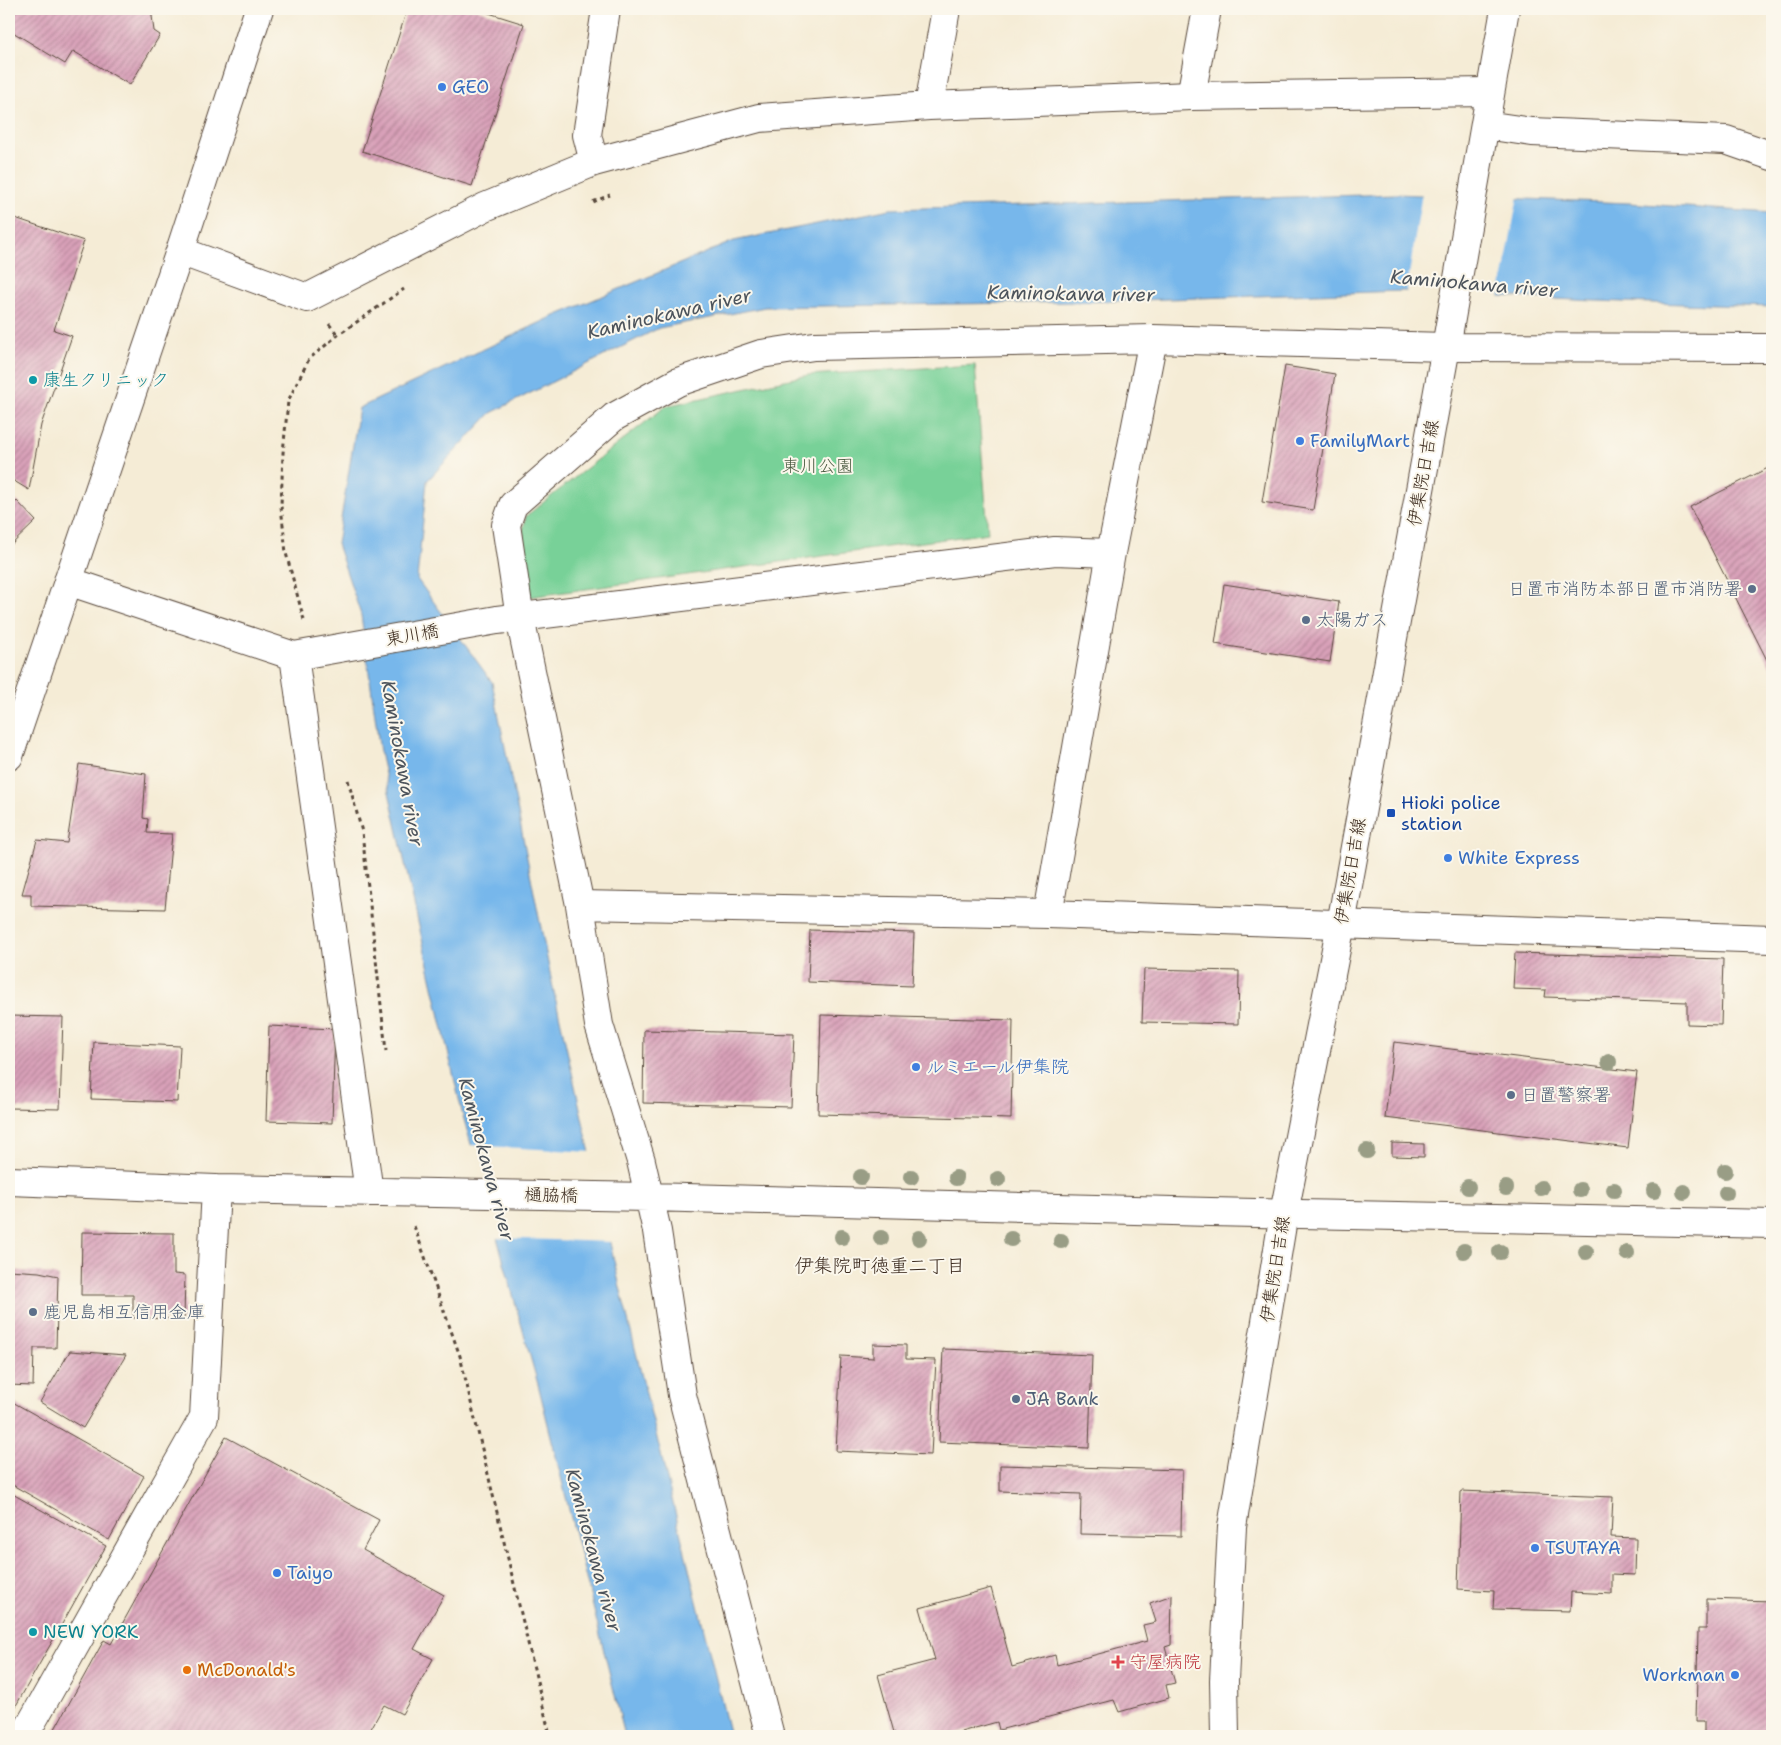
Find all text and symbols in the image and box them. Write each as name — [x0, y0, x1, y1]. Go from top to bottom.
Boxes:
place label: GEO — [452, 75, 489, 99]
marker: GEO — [436, 81, 448, 93]
water label: Kaminokawa river — [1389, 264, 1560, 303]
water label: Kaminokawa river — [987, 280, 1156, 307]
water label: Kaminokawa river — [584, 282, 755, 345]
place label: 康⽣クリニック — [43, 368, 169, 392]
marker: 康⽣クリニック — [27, 374, 39, 386]
street label: 伊集院日吉線 — [1402, 418, 1444, 528]
place label: FamilyMart — [1310, 429, 1410, 453]
marker: FamilyMart — [1294, 435, 1306, 447]
park label: 東川公園 — [782, 454, 854, 478]
place label: 日置市消防本部日置市消防署 — [1508, 577, 1742, 601]
marker: 日置市消防本部日置市消防署 — [1746, 583, 1758, 595]
place label: 太陽ガス — [1316, 608, 1388, 632]
marker: 太陽ガス — [1300, 614, 1312, 626]
street label: 東川橋 — [383, 618, 441, 652]
water label: Kaminokawa river — [376, 678, 430, 849]
place label: Hioki police station — [1401, 791, 1501, 836]
marker: Hioki police station — [1385, 807, 1397, 819]
street label: 伊集院日吉線 — [1329, 816, 1371, 926]
place label: White Express — [1458, 846, 1580, 870]
marker: White Express — [1442, 852, 1454, 864]
place label: ルミエール伊集院 — [926, 1055, 1069, 1079]
marker: ルミエール伊集院 — [910, 1061, 922, 1073]
water label: Kaminokawa river — [453, 1075, 521, 1245]
place label: 日置警察署 — [1521, 1083, 1611, 1107]
marker: 日置警察署 — [1505, 1089, 1517, 1101]
street label: 樋脇橋 — [524, 1183, 578, 1207]
street label: 伊集院日吉線 — [1255, 1214, 1295, 1324]
district label: 伊集院町徳重二丁目 — [794, 1253, 966, 1278]
place label: 鹿児島相互信用金庫 — [43, 1300, 205, 1324]
marker: 鹿児島相互信用金庫 — [27, 1306, 39, 1318]
place label: JA Bank — [1026, 1387, 1099, 1411]
marker: JA Bank — [1010, 1393, 1022, 1405]
water label: Kaminokawa river — [560, 1466, 628, 1636]
place label: TSUTAYA — [1545, 1536, 1621, 1560]
marker: TSUTAYA — [1529, 1542, 1541, 1554]
place label: Taiyo — [287, 1561, 333, 1585]
marker: Taiyo — [271, 1567, 283, 1579]
place label: NEW YORK — [43, 1620, 139, 1644]
marker: NEW YORK — [27, 1626, 39, 1638]
place label: 守屋病院 — [1129, 1650, 1201, 1674]
marker: 守屋病院 — [1111, 1655, 1125, 1669]
place label: McDonald's — [197, 1658, 296, 1682]
place label: Workman — [1642, 1663, 1725, 1687]
marker: McDonald's — [181, 1664, 193, 1676]
marker: Workman — [1729, 1669, 1741, 1681]

